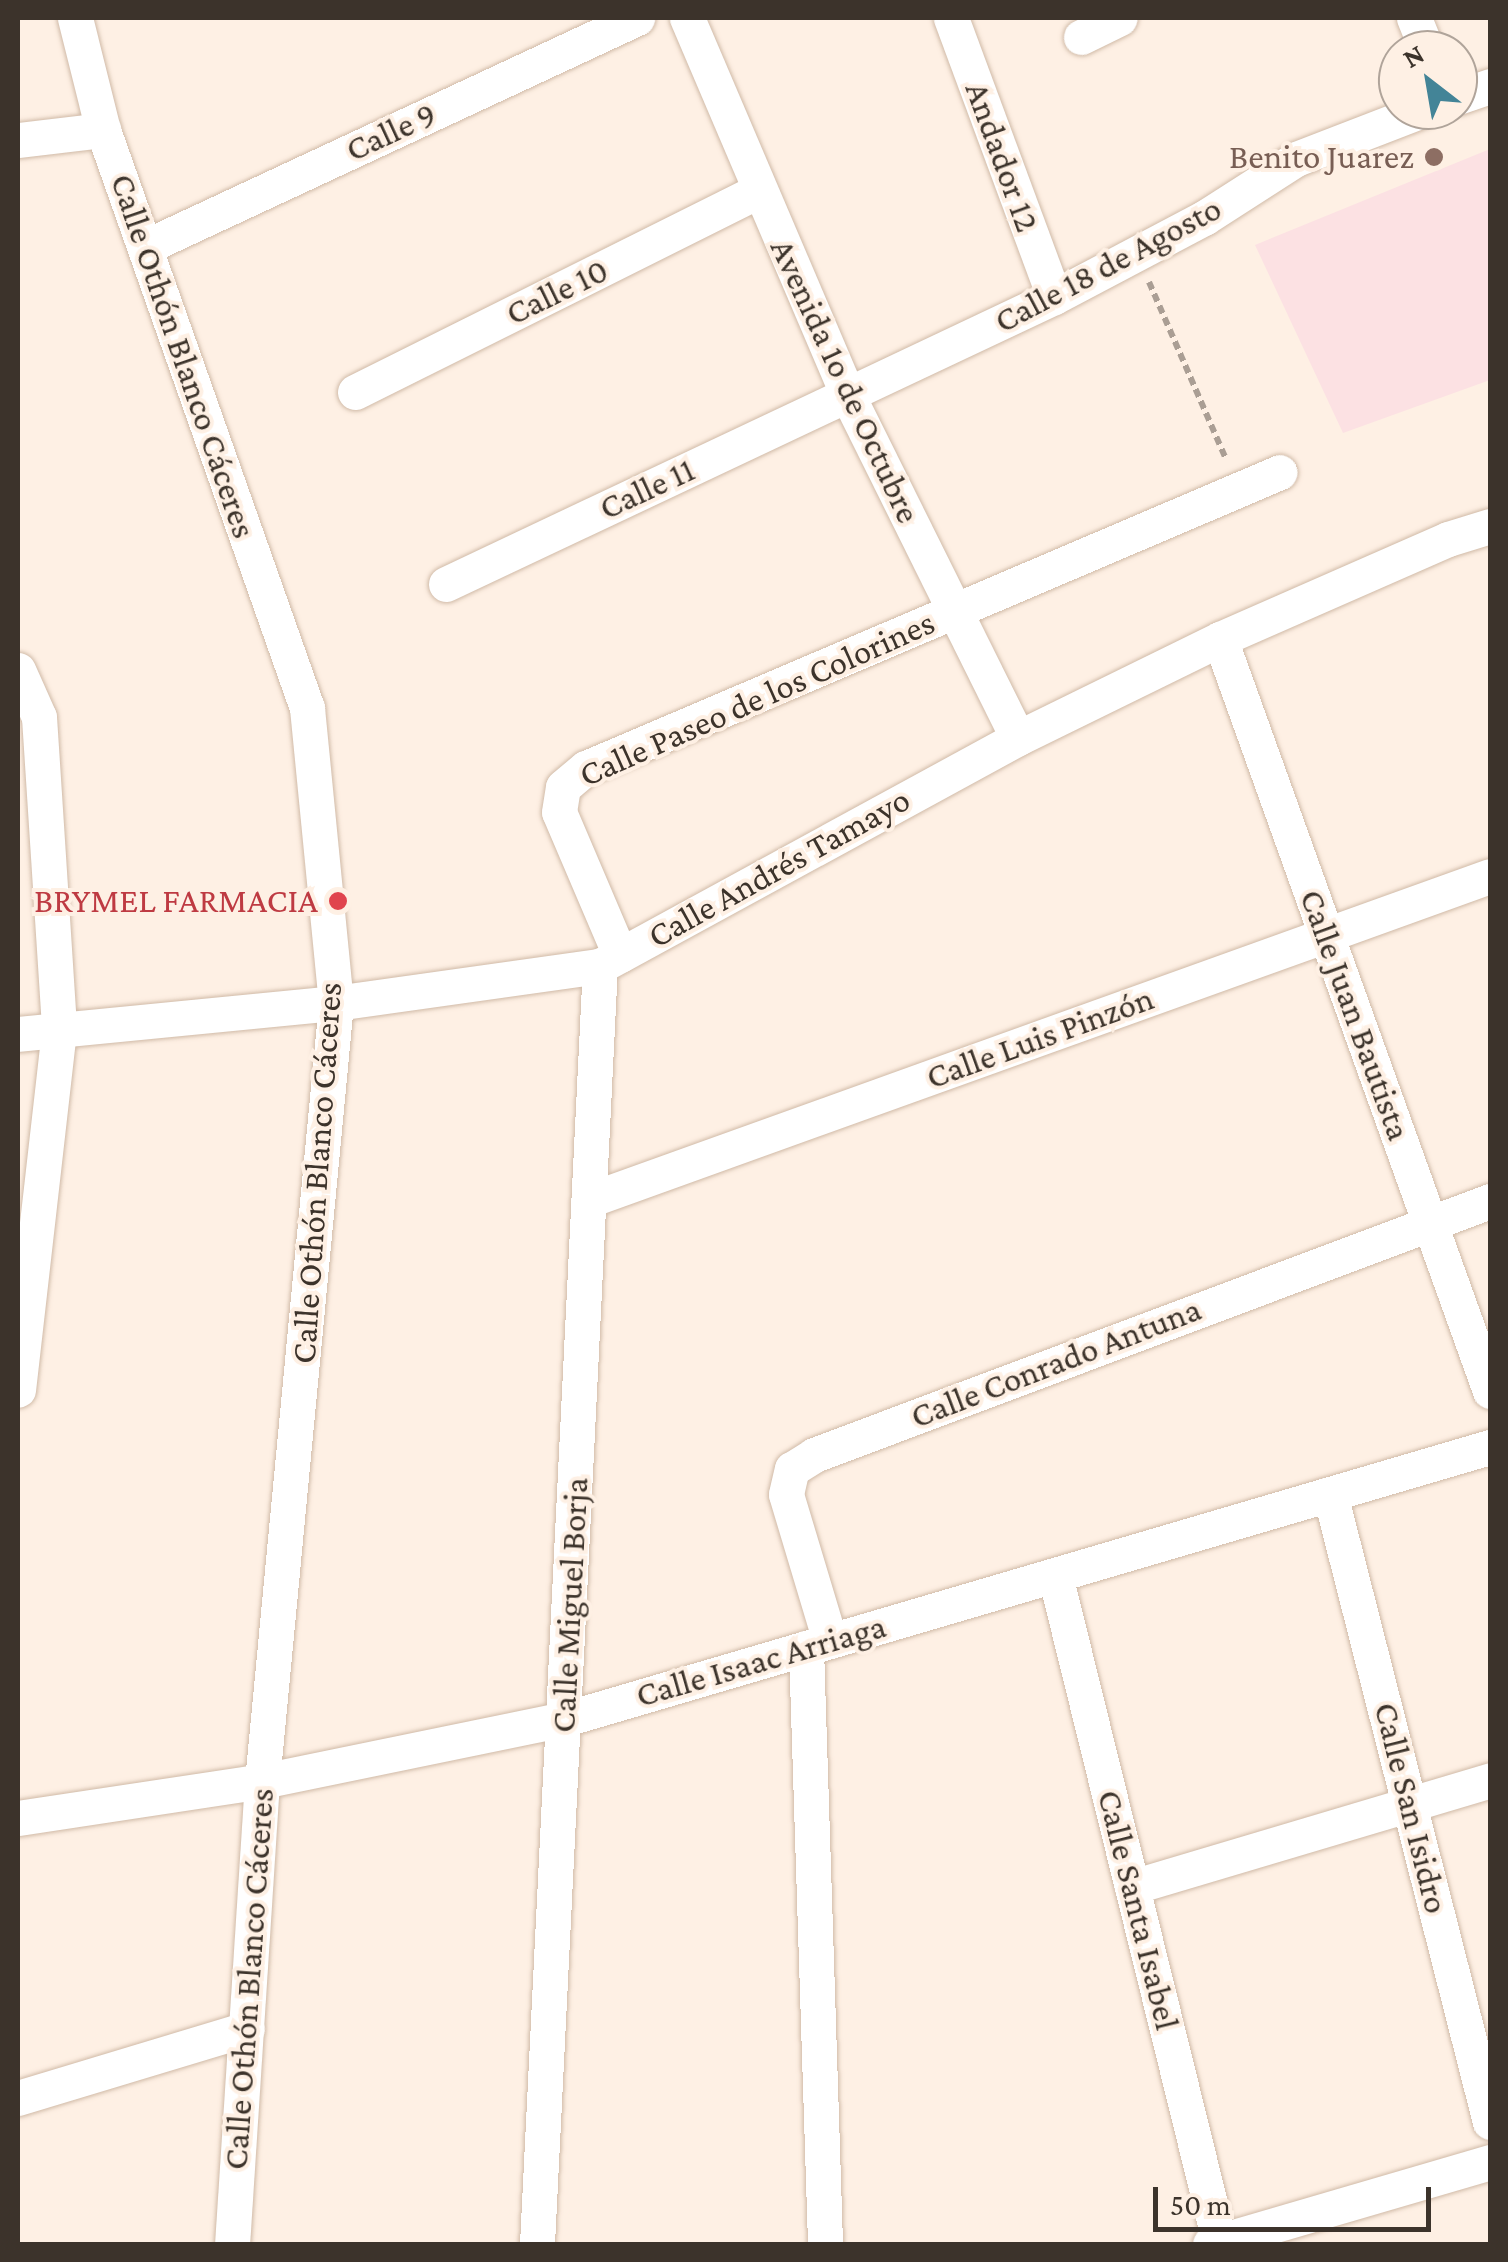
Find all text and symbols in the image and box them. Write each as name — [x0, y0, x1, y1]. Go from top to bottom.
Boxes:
north arrow — [1378, 30, 1478, 130]
text: N — [1397, 37, 1429, 74]
street label: Andador 12 — [956, 76, 1048, 238]
street label: Calle 9 — [339, 93, 443, 171]
place label: Benito Juarez — [1229, 136, 1414, 178]
marker: Benito Juarez — [1423, 146, 1445, 168]
street label: Calle Othón Blanco Cáceres — [101, 168, 265, 544]
street label: Calle 18 de Agosto — [987, 188, 1229, 342]
street label: Avenida 1o de Octubre — [761, 232, 929, 530]
street label: Calle 10 — [499, 249, 615, 335]
street label: Calle 11 — [593, 449, 701, 529]
street label: Calle Paseo de los Colorines — [573, 602, 941, 796]
street label: Calle Andrés Tamayo — [641, 779, 917, 957]
place label: BRYMEL FARMACIA — [34, 880, 318, 922]
street label: Calle Juan Bautista — [1290, 884, 1420, 1146]
marker: BRYMEL FARMACIA — [327, 890, 349, 912]
street label: Calle Luis Pinzón — [921, 977, 1159, 1099]
street label: Calle Othón Blanco Cáceres — [283, 981, 351, 1365]
street label: Calle Conrado Antuna — [905, 1288, 1207, 1438]
street label: Calle Miguel Borja — [542, 1476, 598, 1734]
street label: Calle Isaac Arriaga — [631, 1605, 891, 1717]
street label: Calle San Isidro — [1365, 1698, 1457, 1918]
street label: Calle Santa Isabel — [1088, 1786, 1188, 2034]
street label: Calle Othón Blanco Cáceres — [215, 1787, 283, 2171]
scale bar — [1158, 2167, 1436, 2229]
text: 50 m — [1170, 2188, 1231, 2221]

